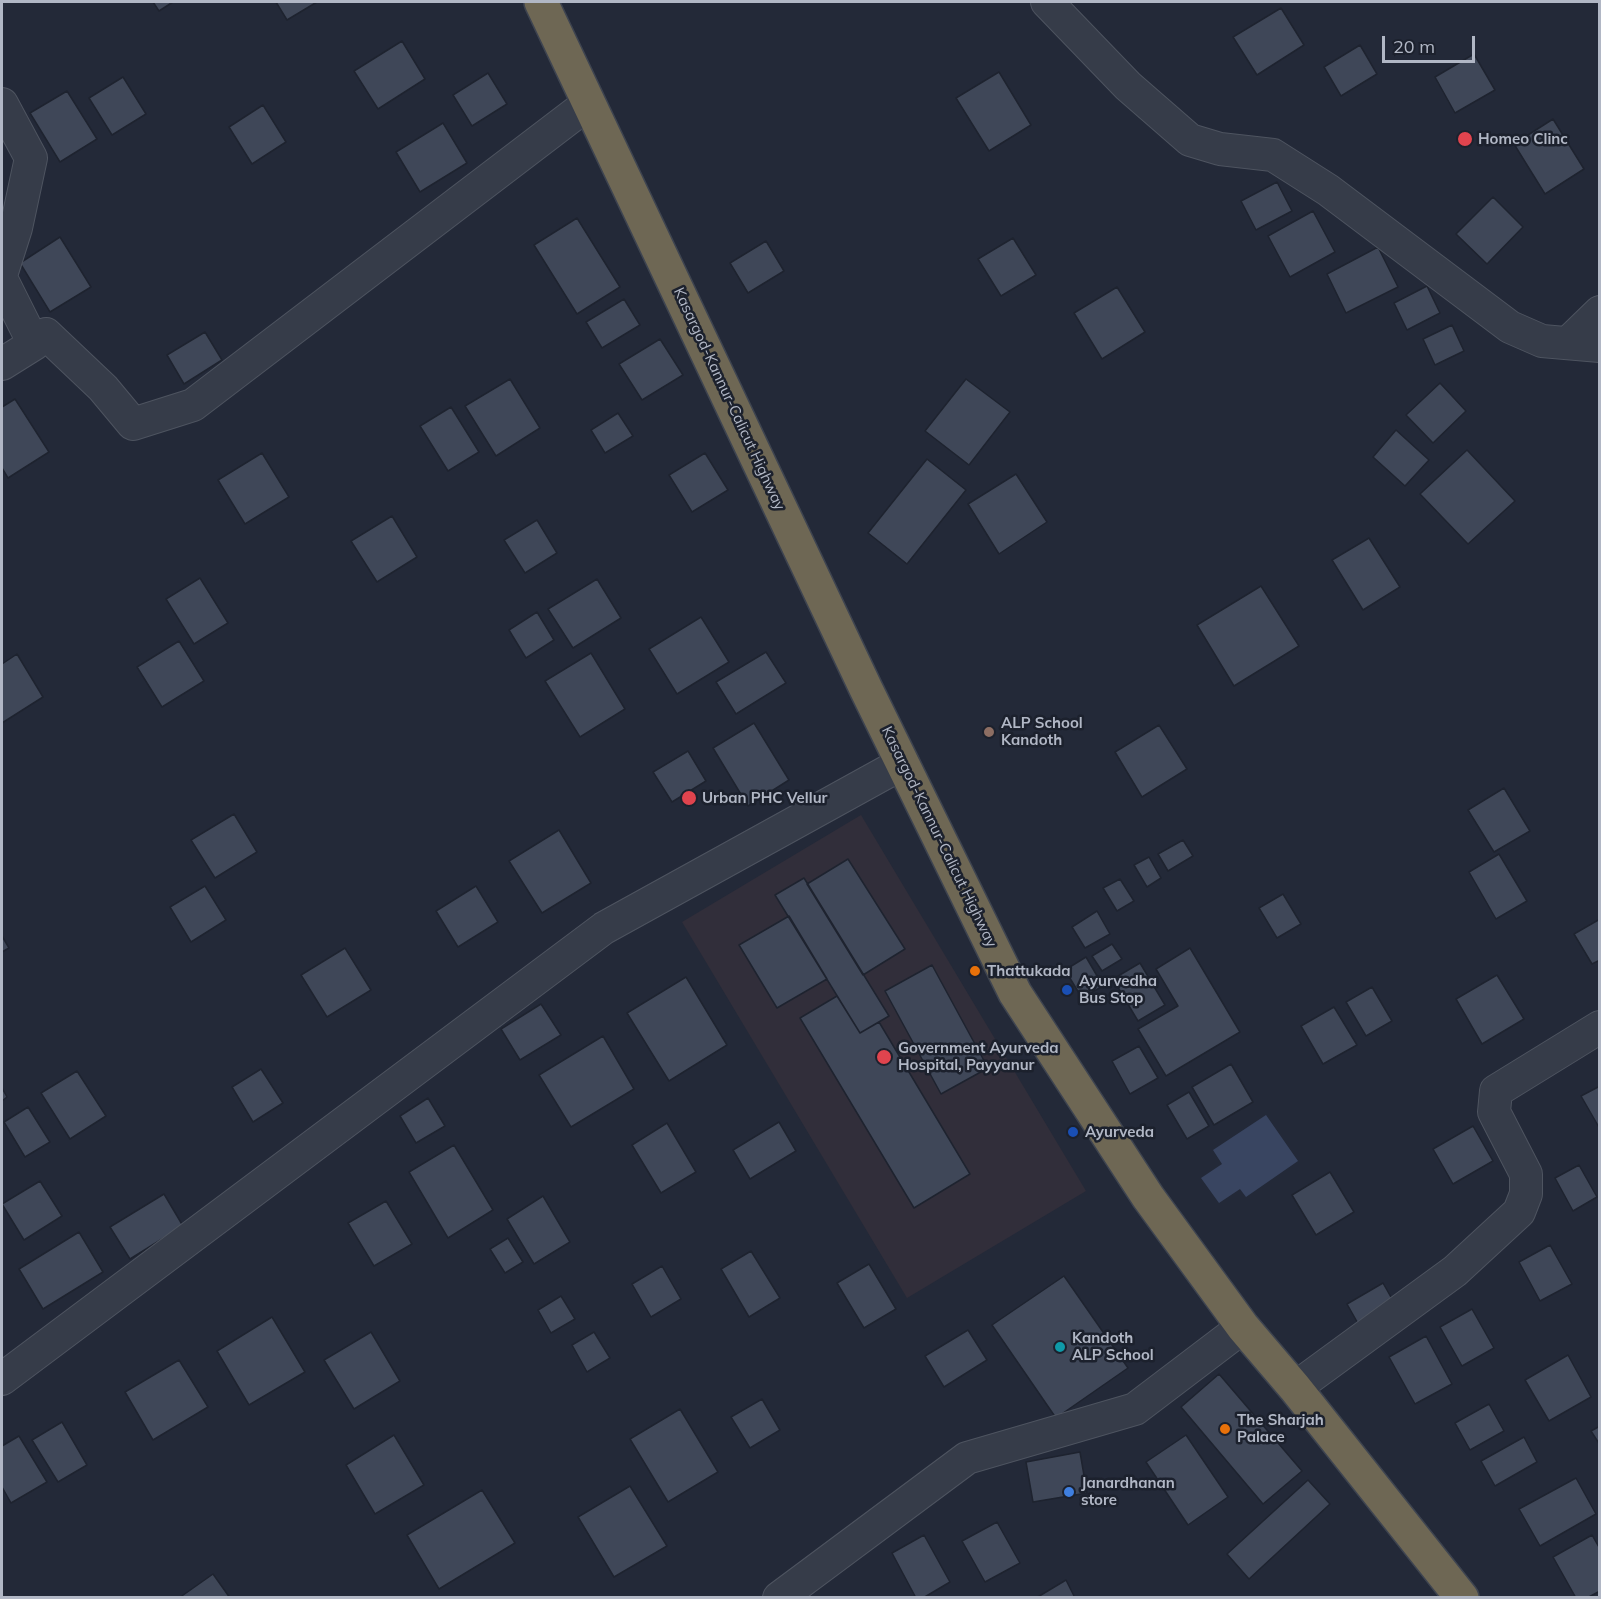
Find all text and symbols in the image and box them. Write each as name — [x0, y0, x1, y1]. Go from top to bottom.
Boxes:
scale bar — [1385, 24, 1478, 62]
text: 20 m — [1393, 35, 1435, 58]
marker: Homeo Clinc — [1456, 130, 1474, 148]
place label: Homeo Clinc — [1478, 130, 1568, 148]
street label: Kasargod-Kannur-Calicut Highway — [669, 285, 789, 513]
place label: ALP School Kandoth — [1001, 714, 1083, 749]
street label: Kasargod-Kannur-Calicut Highway — [878, 724, 1000, 950]
marker: ALP School Kandoth — [982, 725, 996, 739]
marker: Urban PHC Vellur — [680, 789, 698, 807]
place label: Urban PHC Vellur — [702, 789, 827, 807]
place label: Thattukada — [987, 962, 1071, 980]
marker: Thattukada — [968, 964, 982, 978]
place label: Ayurvedha Bus Stop — [1079, 972, 1157, 1007]
marker: Ayurvedha Bus Stop — [1060, 983, 1074, 997]
place label: Government Ayurveda Hospital, Payyanur — [898, 1039, 1059, 1074]
marker: Government Ayurveda Hospital, Payyanur — [875, 1048, 893, 1066]
place label: Ayurveda — [1085, 1123, 1154, 1141]
marker: Ayurveda — [1066, 1125, 1080, 1139]
place label: Kandoth ALP School — [1072, 1329, 1154, 1364]
marker: Kandoth ALP School — [1053, 1340, 1067, 1354]
place label: The Sharjah Palace — [1237, 1411, 1324, 1446]
marker: The Sharjah Palace — [1218, 1422, 1232, 1436]
place label: Janardhanan store — [1081, 1474, 1175, 1509]
marker: Janardhanan store — [1062, 1485, 1076, 1499]

